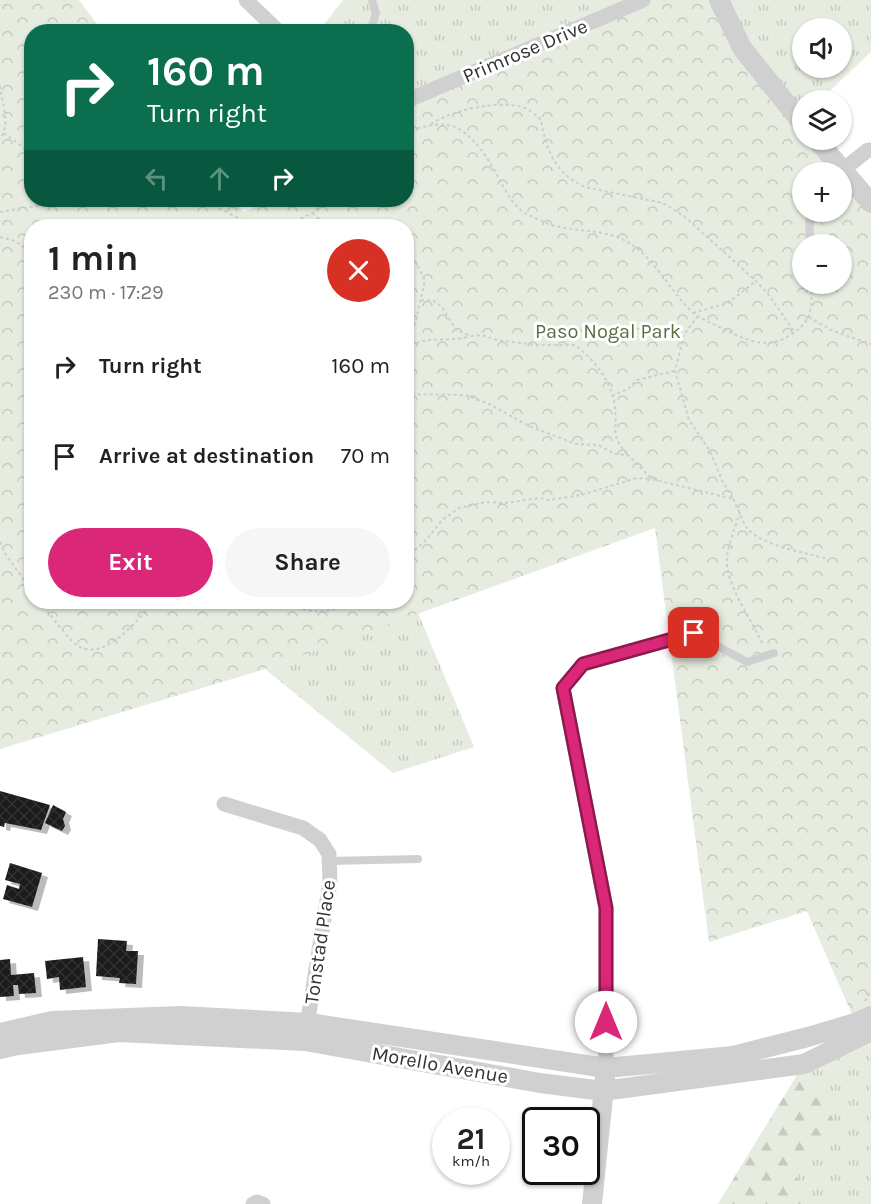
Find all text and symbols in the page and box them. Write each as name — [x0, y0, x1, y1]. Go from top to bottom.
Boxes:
street label: Primrose Drive — [459, 14, 591, 88]
map controls — [792, 18, 852, 294]
button: sound — [792, 18, 852, 78]
text: 160 m — [147, 46, 265, 96]
icon: right — [48, 48, 126, 126]
button: layers — [792, 90, 852, 150]
text: Turn right — [147, 97, 267, 129]
icon: left — [140, 162, 173, 195]
icon: ahead — [203, 162, 236, 195]
icon: right — [266, 162, 299, 195]
button: + — [792, 162, 852, 222]
button: − — [792, 234, 852, 294]
text: 1 min — [48, 237, 138, 279]
button: close — [327, 239, 390, 302]
text: 230 m · 17:29 — [48, 281, 164, 304]
park label: Paso Nogal Park — [535, 320, 681, 343]
icon: right — [48, 350, 81, 383]
text: Turn right — [99, 353, 202, 379]
text: 160 m — [331, 353, 390, 379]
icon: arrive — [48, 440, 81, 473]
text: Arrive at destination — [99, 443, 314, 469]
text: 70 m — [341, 443, 390, 469]
button: Exit — [48, 528, 213, 597]
button: Share — [225, 528, 390, 597]
pin — [668, 607, 719, 658]
icon: arrive — [677, 616, 710, 649]
street label: Tonstad Place — [300, 878, 340, 1006]
position arrow — [574, 990, 638, 1054]
street label: Morello Avenue — [370, 1042, 510, 1088]
speed limit sign: 30 — [522, 1107, 600, 1185]
text: 21 — [457, 1121, 485, 1157]
text: km/h — [452, 1152, 490, 1170]

